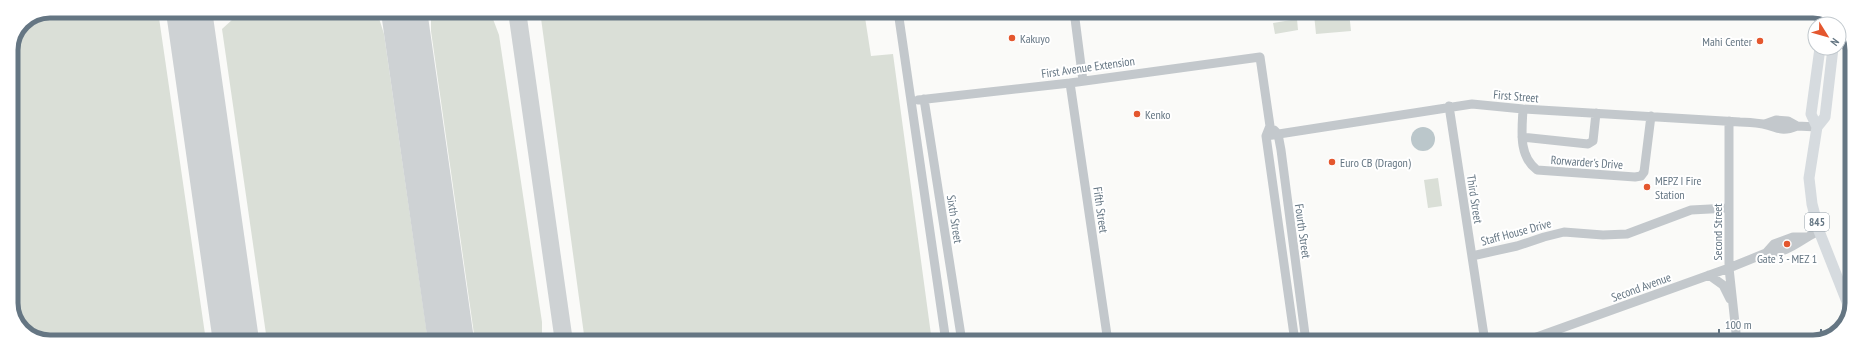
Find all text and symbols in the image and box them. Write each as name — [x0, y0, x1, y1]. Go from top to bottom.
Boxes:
north arrow — [1807, 16, 1847, 56]
place label: Kakuyo — [1020, 31, 1050, 46]
marker: Kakuyo — [1007, 33, 1017, 43]
place label: Mahi Center — [1702, 34, 1753, 49]
text: N — [1828, 35, 1842, 49]
marker: Mahi Center — [1755, 36, 1765, 46]
street label: First Avenue Extension — [1040, 53, 1136, 81]
street label: First Street — [1493, 87, 1540, 106]
place label: Kenko — [1145, 107, 1170, 122]
marker: Kenko — [1132, 109, 1142, 119]
street label: Rorwarder's Drive — [1550, 152, 1624, 172]
place label: Euro CB (Dragon) — [1340, 155, 1411, 170]
marker: Euro CB (Dragon) — [1327, 157, 1337, 167]
place label: MEPZ I Fire Station — [1655, 173, 1702, 202]
street label: Third Street — [1464, 174, 1486, 225]
marker: MEPZ I Fire Station — [1642, 182, 1652, 192]
street label: Fifth Street — [1090, 186, 1112, 235]
street label: Sixth Street — [944, 194, 966, 245]
street label: Fourth Street — [1292, 203, 1314, 260]
street label: Second Street — [1710, 203, 1725, 261]
road number: 845 — [1805, 213, 1829, 231]
street label: Staff House Drive — [1479, 215, 1553, 249]
marker: Gate 3 - MEZ 1 — [1782, 239, 1792, 249]
place label: Gate 3 - MEZ 1 — [1757, 251, 1817, 266]
street label: Second Avenue — [1609, 269, 1673, 305]
scale bar — [1719, 311, 1821, 337]
text: 100 m — [1725, 317, 1752, 332]

